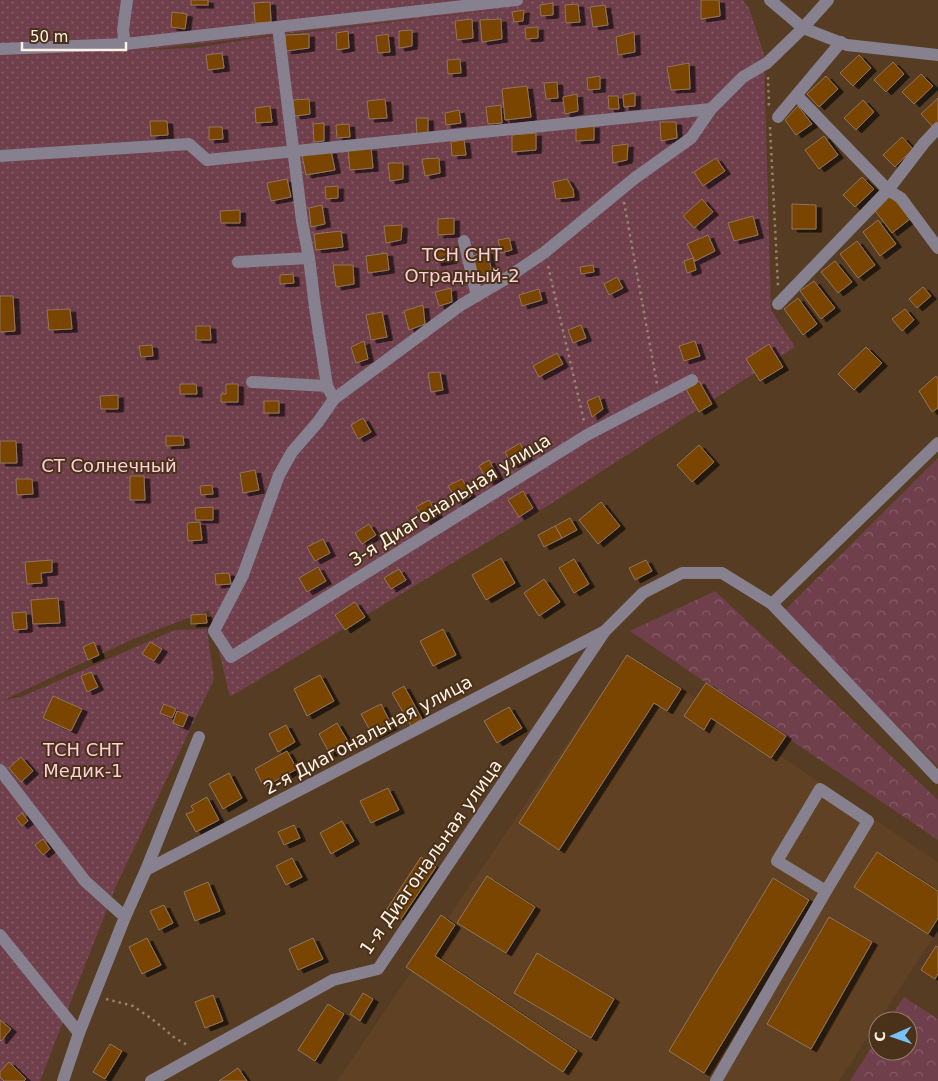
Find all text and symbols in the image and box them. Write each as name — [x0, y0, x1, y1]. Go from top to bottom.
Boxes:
scale bar — [22, 20, 126, 52]
text: 50 m — [30, 28, 68, 46]
park label: ТСН СНТ Отрадный-2 — [404, 244, 520, 286]
street label: 3-я Диагональная улица — [345, 429, 554, 570]
park label: СТ Солнечный — [41, 455, 177, 476]
street label: 2-я Диагональная улица — [260, 671, 476, 799]
park label: ТСН СНТ Медик-1 — [42, 739, 124, 781]
street label: 1-я Диагональная улица — [355, 755, 506, 958]
north arrow — [868, 1011, 918, 1061]
text: С — [872, 1031, 888, 1042]

